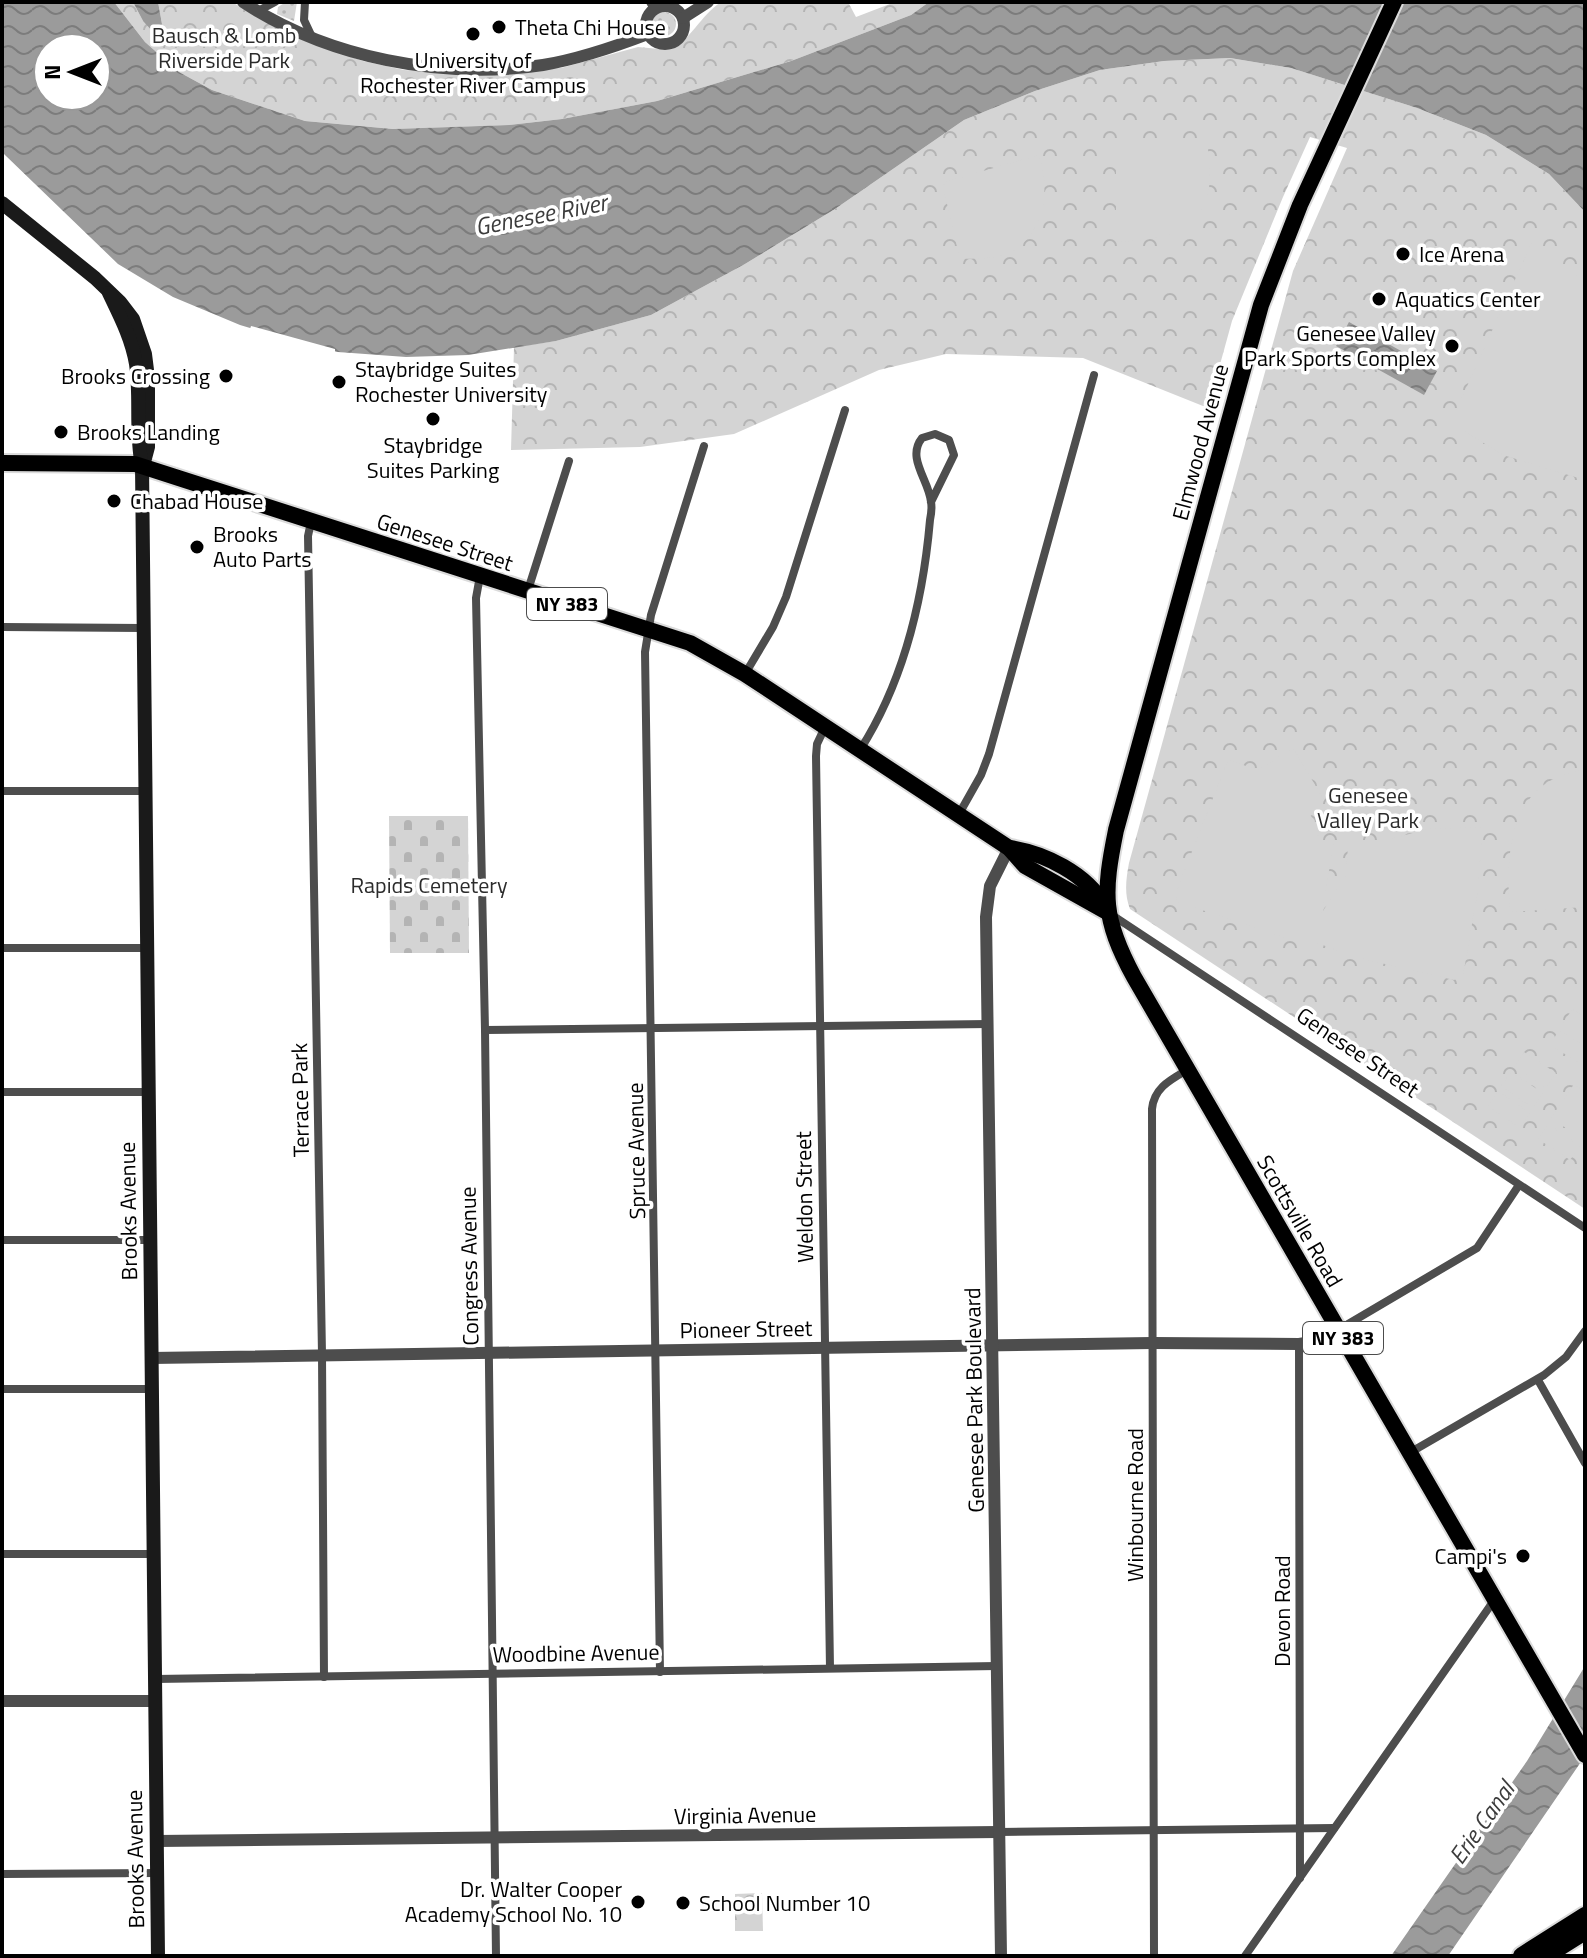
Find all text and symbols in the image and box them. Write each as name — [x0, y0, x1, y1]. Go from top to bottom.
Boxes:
place label: Theta Chi House — [515, 10, 666, 44]
park label: Bausch & Lomb Riverside Park — [152, 18, 296, 77]
marker: Theta Chi House — [490, 18, 508, 36]
marker: University of Rochester River Campus — [464, 25, 482, 43]
north arrow — [32, 32, 112, 112]
place label: University of Rochester River Campus — [360, 43, 586, 102]
text: N — [35, 64, 69, 80]
water label: Genesee River — [472, 183, 613, 244]
place label: Ice Arena — [1419, 237, 1504, 271]
marker: Ice Arena — [1394, 245, 1412, 263]
place label: Aquatics Center — [1395, 282, 1541, 316]
marker: Aquatics Center — [1370, 290, 1388, 308]
place label: Genesee Valley Park Sports Complex — [1244, 316, 1436, 375]
marker: Genesee Valley Park Sports Complex — [1443, 337, 1461, 355]
place label: Staybridge Suites Rochester University — [355, 352, 548, 411]
place label: Brooks Crossing — [61, 359, 210, 393]
street label: Elmwood Avenue — [1163, 360, 1237, 524]
marker: Brooks Crossing — [217, 367, 235, 385]
marker: Staybridge Suites Rochester University — [330, 373, 348, 391]
marker: Staybridge Suites Parking — [424, 410, 442, 428]
place label: Brooks Landing — [77, 415, 220, 449]
marker: Brooks Landing — [52, 423, 70, 441]
place label: Staybridge Suites Parking — [367, 428, 499, 487]
place label: Chabad House — [130, 484, 263, 518]
marker: Chabad House — [105, 492, 123, 510]
street label: Genesee Street — [372, 504, 518, 580]
place label: Brooks Auto Parts — [213, 517, 312, 576]
marker: Brooks Auto Parts — [188, 538, 206, 556]
road number: NY 383 — [527, 588, 607, 620]
park label: Genesee Valley Park — [1317, 778, 1419, 837]
park label: Rapids Cemetery — [350, 868, 508, 902]
street label: Genesee Street — [1290, 998, 1426, 1106]
street label: Terrace Park — [282, 1042, 318, 1158]
street label: Spruce Avenue — [618, 1082, 654, 1220]
street label: Weldon Street — [786, 1131, 822, 1263]
street label: Brooks Avenue — [110, 1141, 146, 1281]
street label: Scottsville Road — [1248, 1149, 1352, 1293]
street label: Congress Avenue — [451, 1186, 487, 1346]
street label: Genesee Park Boulevard — [955, 1287, 993, 1513]
street label: Pioneer Street — [679, 1311, 813, 1347]
road number: NY 383 — [1303, 1322, 1383, 1354]
street label: Winbourne Road — [1118, 1428, 1152, 1582]
place label: Campi's — [1435, 1539, 1507, 1573]
marker: Campi's — [1514, 1547, 1532, 1565]
street label: Devon Road — [1265, 1555, 1299, 1667]
street label: Woodbine Avenue — [492, 1635, 660, 1671]
water label: Erie Canal — [1439, 1771, 1525, 1871]
street label: Brooks Avenue — [117, 1789, 153, 1929]
street label: Virginia Avenue — [673, 1797, 817, 1833]
place label: Dr. Walter Cooper Academy School No. 10 — [405, 1872, 622, 1931]
place label: School Number 10 — [699, 1886, 870, 1920]
marker: Dr. Walter Cooper Academy School No. 10 — [629, 1893, 647, 1911]
marker: School Number 10 — [674, 1894, 692, 1912]

